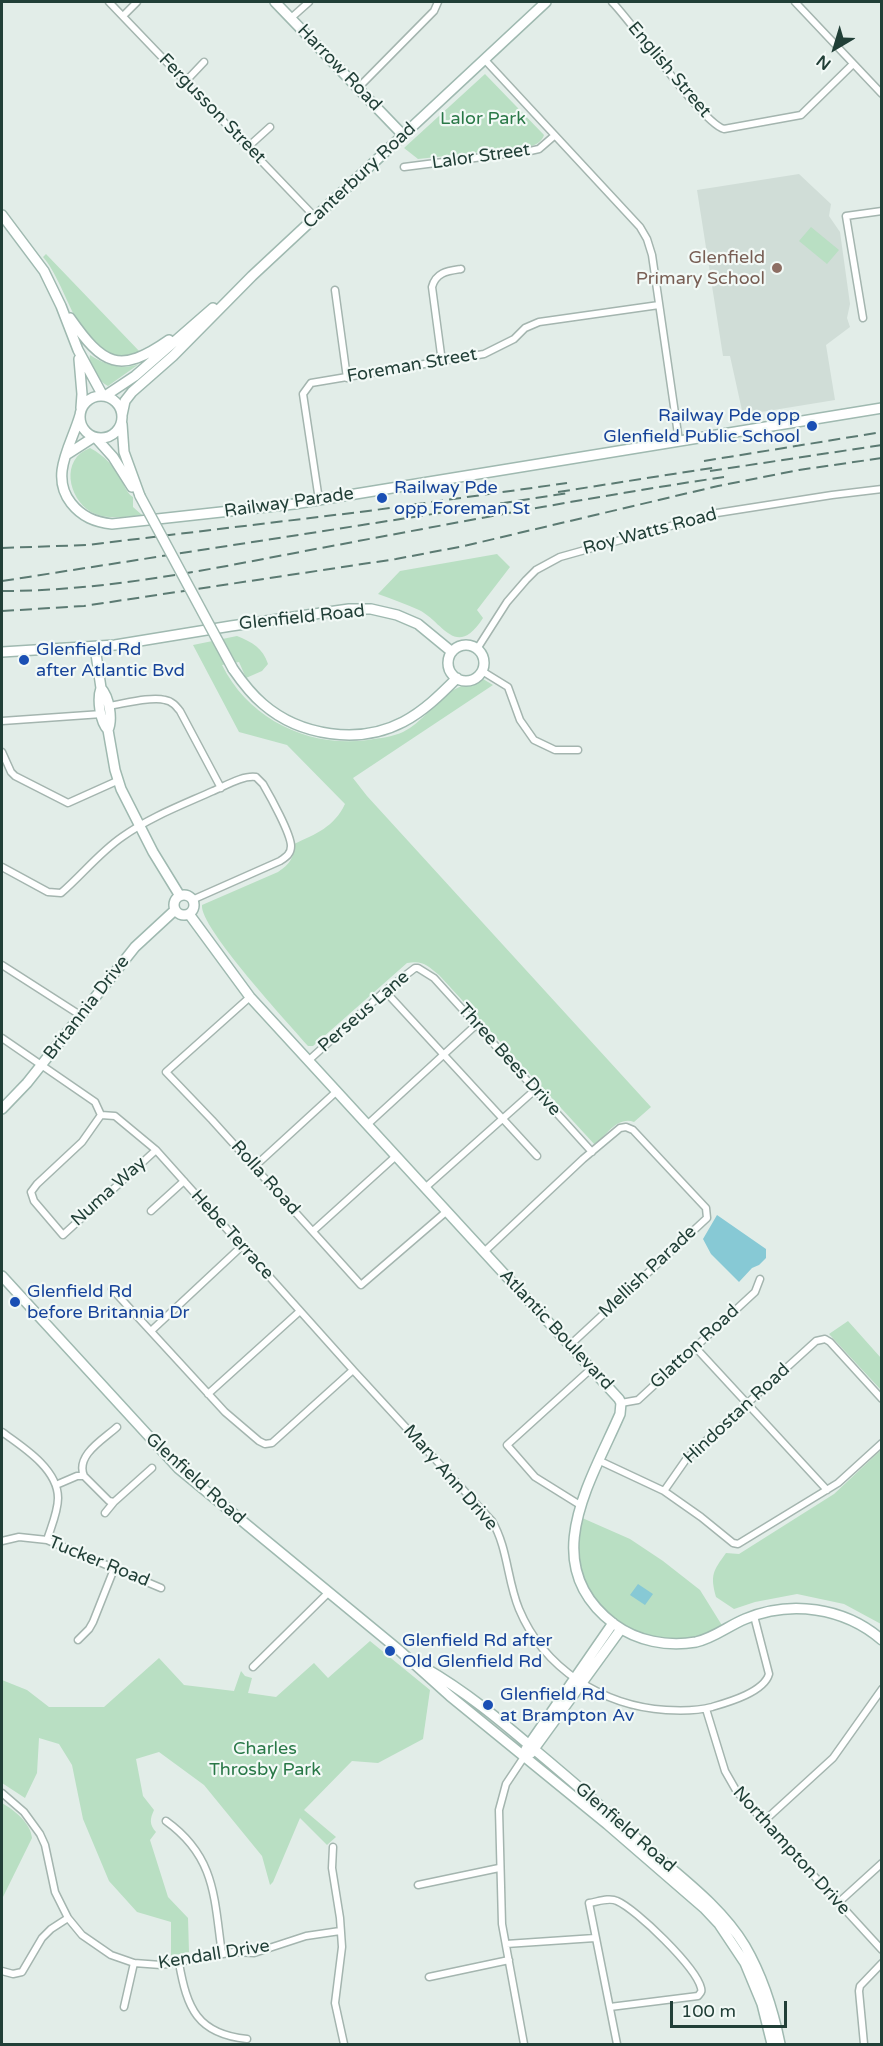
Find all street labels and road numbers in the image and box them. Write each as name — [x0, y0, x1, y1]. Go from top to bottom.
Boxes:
street label: English Street — [623, 18, 715, 122]
street label: Harrow Road — [292, 20, 386, 116]
street label: Fergusson Street — [154, 49, 270, 169]
street label: Canterbury Road — [299, 118, 421, 234]
street label: Lalor Street — [431, 139, 531, 175]
street label: Foreman Street — [345, 344, 479, 388]
street label: Railway Parade — [223, 483, 355, 523]
street label: Roy Watts Road — [581, 504, 719, 560]
street label: Glenfield Road — [238, 601, 366, 635]
street label: Britannia Drive — [40, 952, 134, 1064]
street label: Perseus Lane — [314, 967, 414, 1057]
street label: Three Bees Drive — [453, 999, 565, 1121]
street label: Rolla Road — [226, 1136, 304, 1220]
street label: Numa Way — [67, 1153, 151, 1231]
street label: Hebe Terrace — [186, 1186, 278, 1284]
street label: Mellish Parade — [595, 1221, 701, 1323]
street label: Atlantic Boulevard — [494, 1265, 618, 1395]
street label: Glatton Road — [646, 1300, 744, 1394]
street label: Hindostan Road — [679, 1359, 795, 1469]
street label: Mary Ann Drive — [398, 1421, 502, 1535]
street label: Glenfield Road — [141, 1429, 249, 1529]
street label: Tucker Road — [45, 1532, 153, 1592]
street label: Glenfield Road — [570, 1778, 680, 1878]
street label: Northampton Drive — [728, 1782, 854, 1920]
street label: Kendall Drive — [157, 1936, 271, 1974]

